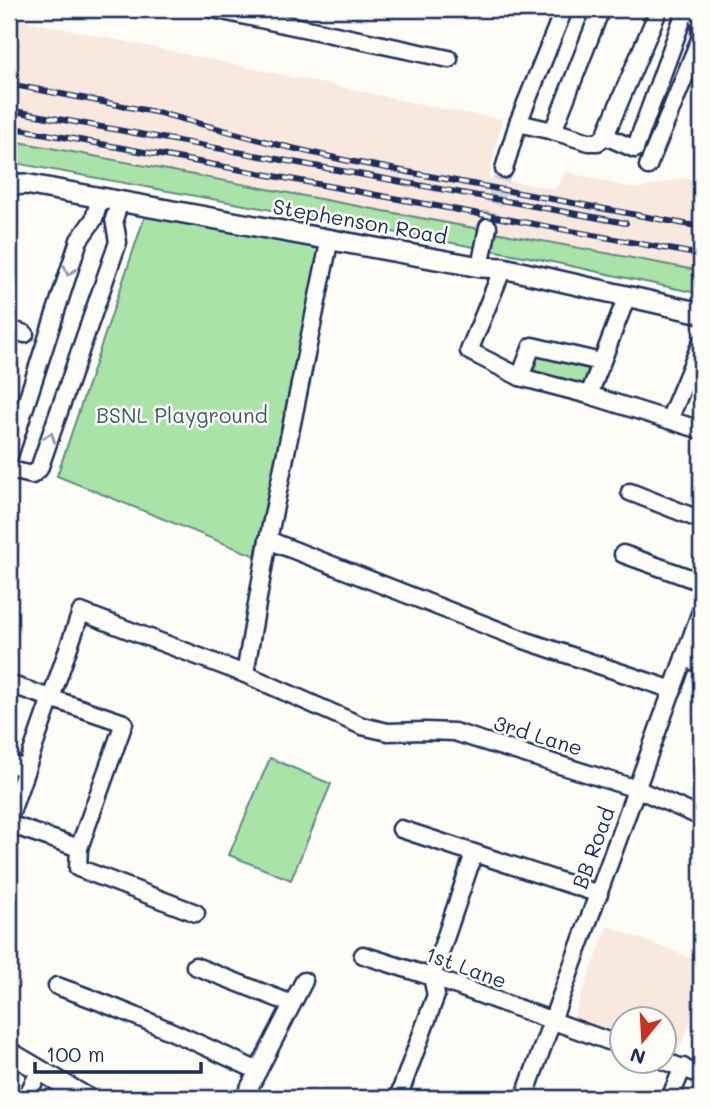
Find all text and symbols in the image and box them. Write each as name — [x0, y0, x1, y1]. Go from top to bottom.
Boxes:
street label: Stephenson Road — [271, 192, 450, 249]
one-way arrow — [63, 264, 77, 276]
park label: BSNL Playground — [96, 401, 268, 428]
one-way arrow — [42, 431, 56, 443]
street label: 3rd Lane — [491, 708, 586, 761]
street label: BB Road — [565, 803, 620, 892]
street label: 1st Lane — [422, 939, 511, 994]
north arrow — [608, 1006, 678, 1076]
scale bar — [35, 1030, 201, 1074]
text: 100 m — [46, 1040, 105, 1067]
text: N — [627, 1043, 648, 1071]

